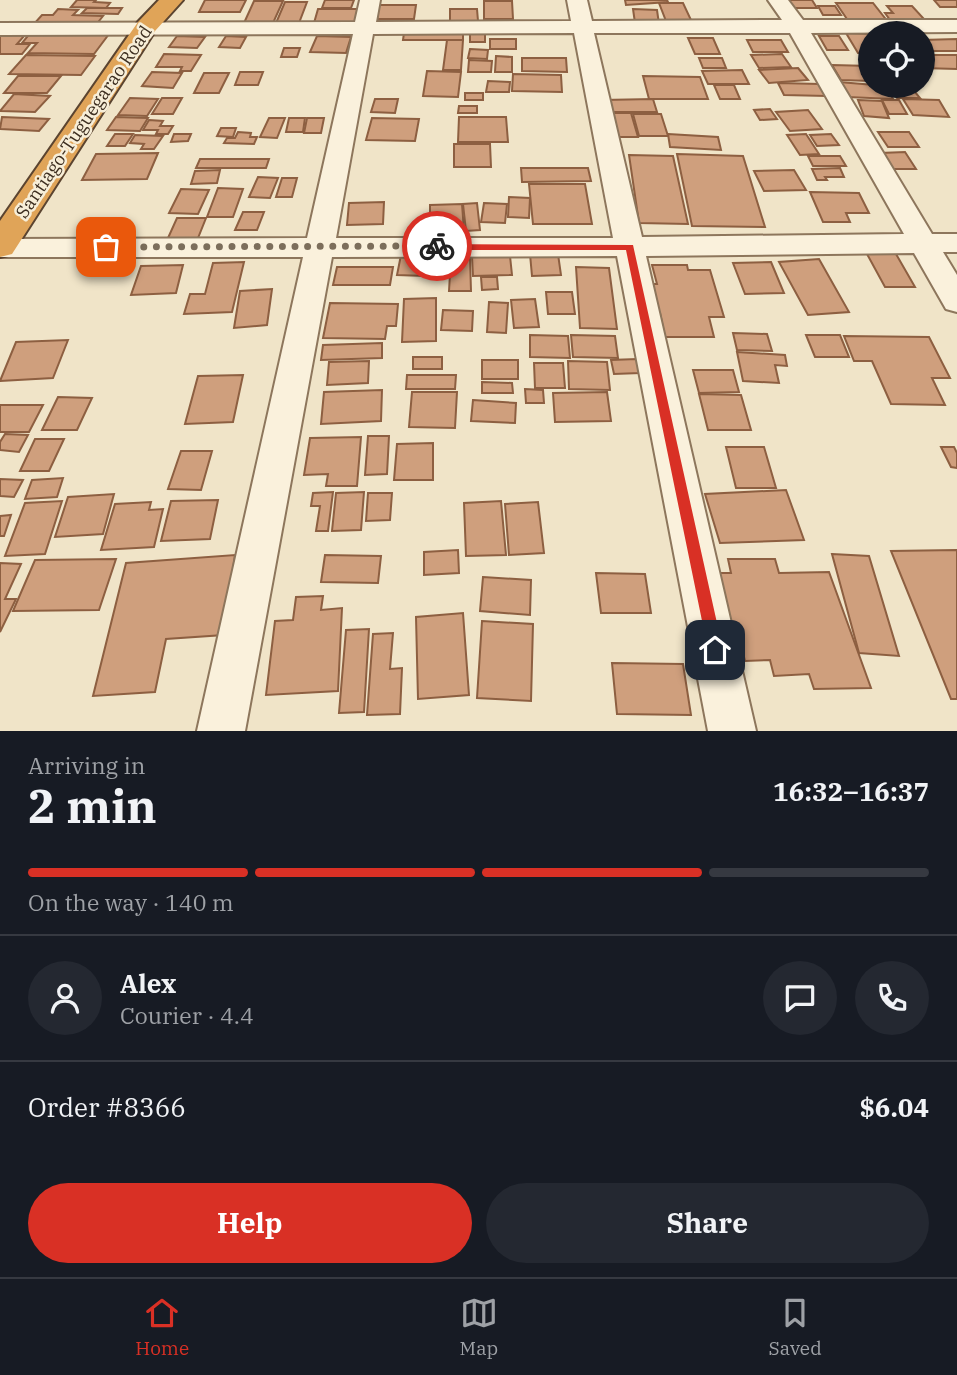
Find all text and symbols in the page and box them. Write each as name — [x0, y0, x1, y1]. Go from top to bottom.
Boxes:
street label: Santiago-Tuguegarao Road — [10, 21, 157, 223]
map controls — [858, 21, 935, 98]
button: locate — [858, 21, 935, 98]
courier — [402, 211, 472, 281]
pin — [76, 217, 136, 277]
icon: bike — [418, 227, 456, 265]
icon: bag — [87, 228, 125, 266]
pin — [685, 620, 745, 680]
icon: home — [696, 631, 734, 669]
text: Arriving in — [28, 750, 145, 780]
text: 16:32–16:37 — [773, 774, 929, 808]
text: 2 min — [28, 776, 157, 836]
text: On the way · 140 m — [28, 887, 234, 917]
button: person — [28, 961, 102, 1035]
button: chat — [763, 961, 837, 1035]
button: phone — [855, 961, 929, 1035]
text: Alex — [120, 966, 176, 1000]
text: Courier · 4.4 — [120, 1000, 254, 1030]
text: Order #8366 — [28, 1090, 186, 1124]
text: $6.04 — [859, 1090, 929, 1124]
button: Help — [28, 1183, 472, 1263]
button: Share — [486, 1183, 929, 1263]
tab: Home — [135, 1294, 189, 1360]
tab: Map — [460, 1294, 498, 1360]
tab: Saved — [769, 1294, 822, 1360]

